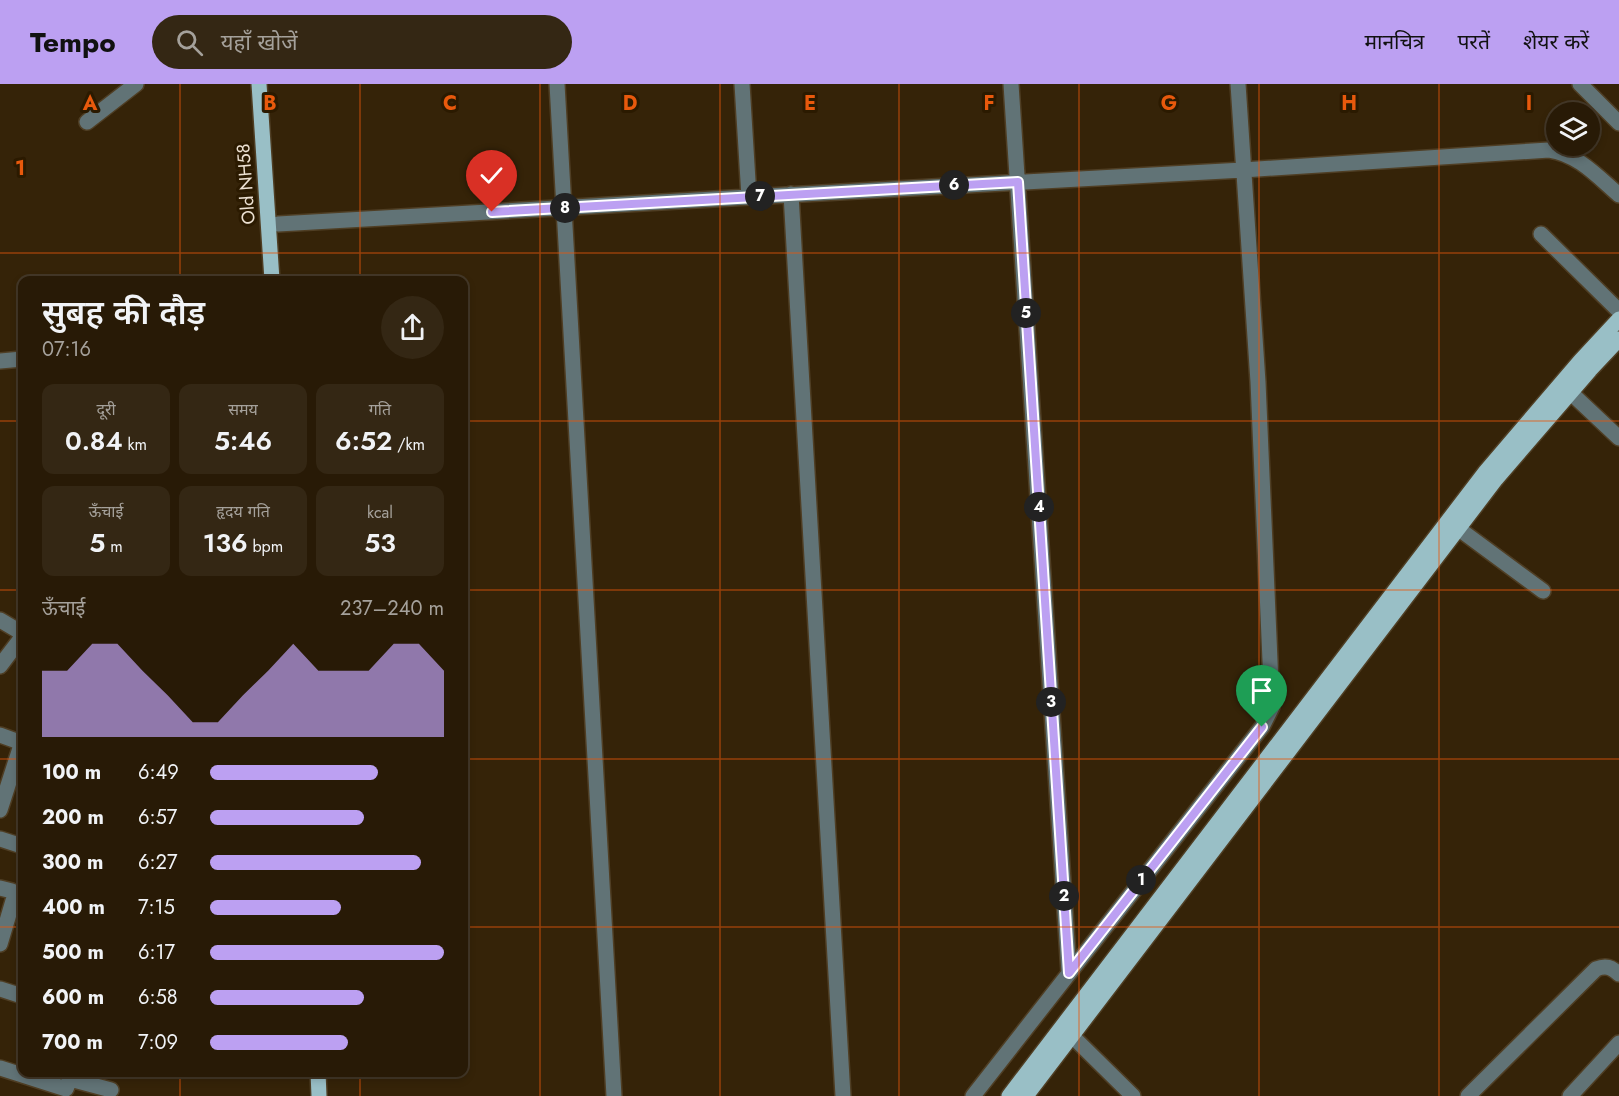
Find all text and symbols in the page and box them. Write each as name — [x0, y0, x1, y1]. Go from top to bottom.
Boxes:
search box — [152, 15, 572, 69]
text: Tempo — [30, 22, 116, 63]
icon: search — [173, 26, 206, 59]
text: यहाँ खोजें — [221, 26, 297, 58]
text: मानचित्र — [1364, 27, 1424, 57]
text: परतें — [1457, 27, 1490, 57]
text: शेयर करें — [1523, 27, 1589, 57]
text: A — [82, 89, 98, 118]
text: B — [263, 89, 277, 118]
text: C — [443, 89, 457, 118]
text: D — [623, 89, 637, 118]
text: E — [804, 89, 816, 118]
text: F — [983, 89, 995, 118]
text: G — [1161, 89, 1177, 118]
text: H — [1341, 89, 1357, 118]
text: I — [1526, 89, 1532, 118]
map controls — [1546, 102, 1600, 156]
button: layers — [1546, 102, 1600, 156]
street label: Old NH58 — [230, 143, 262, 225]
pin — [466, 150, 517, 212]
text: 1 — [15, 154, 25, 183]
icon: check — [475, 159, 508, 192]
pin: 6 — [939, 170, 969, 200]
text: 6 — [949, 173, 959, 196]
pin: 7 — [745, 181, 775, 211]
text: 7 — [755, 184, 765, 207]
pin: 8 — [550, 193, 580, 223]
text: 8 — [560, 196, 570, 219]
text: सुबह की दौड़ — [42, 289, 205, 336]
button: share — [381, 296, 444, 359]
pin: 5 — [1011, 298, 1041, 328]
text: 5 — [1021, 301, 1031, 324]
text: 07:16 — [42, 335, 91, 364]
text: दूरी — [96, 398, 116, 421]
text: समय — [228, 398, 258, 421]
text: गति — [369, 398, 391, 421]
text: 0.84 — [65, 422, 123, 460]
text: 5:46 — [214, 422, 272, 460]
text: 6:52 — [335, 422, 392, 460]
text: km — [123, 433, 147, 456]
text: /km — [392, 433, 425, 456]
pin: 4 — [1024, 492, 1054, 522]
text: 4 — [1033, 495, 1045, 518]
text: ऊँचाई — [89, 500, 123, 523]
text: हृदय गति — [216, 500, 270, 523]
text: kcal — [367, 501, 393, 524]
text: 5 — [89, 524, 105, 562]
text: 136 — [203, 524, 248, 562]
text: 53 — [364, 524, 396, 562]
text: m — [105, 535, 123, 558]
text: bpm — [248, 535, 283, 558]
text: ऊँचाई — [42, 594, 85, 623]
text: 237–240 m — [340, 594, 444, 623]
pin — [1236, 665, 1287, 727]
icon: arrive — [1245, 674, 1278, 707]
pin: 3 — [1036, 687, 1066, 717]
text: 3 — [1046, 690, 1056, 713]
text: 100 m — [42, 758, 101, 787]
text: 6:49 — [138, 758, 179, 787]
text: 200 m — [42, 803, 104, 832]
text: 6:57 — [138, 803, 177, 832]
text: 300 m — [42, 848, 103, 877]
text: 6:27 — [138, 848, 177, 877]
pin: 1 — [1126, 865, 1156, 895]
text: 1 — [1137, 868, 1145, 891]
pin: 2 — [1049, 881, 1079, 911]
text: 2 — [1059, 884, 1069, 907]
text: 400 m — [42, 893, 105, 922]
text: 7:15 — [138, 893, 175, 922]
text: 500 m — [42, 938, 104, 967]
text: 6:17 — [138, 938, 175, 967]
text: 600 m — [42, 983, 104, 1012]
text: 6:58 — [138, 983, 178, 1012]
text: 700 m — [42, 1028, 103, 1057]
text: 7:09 — [138, 1028, 178, 1057]

